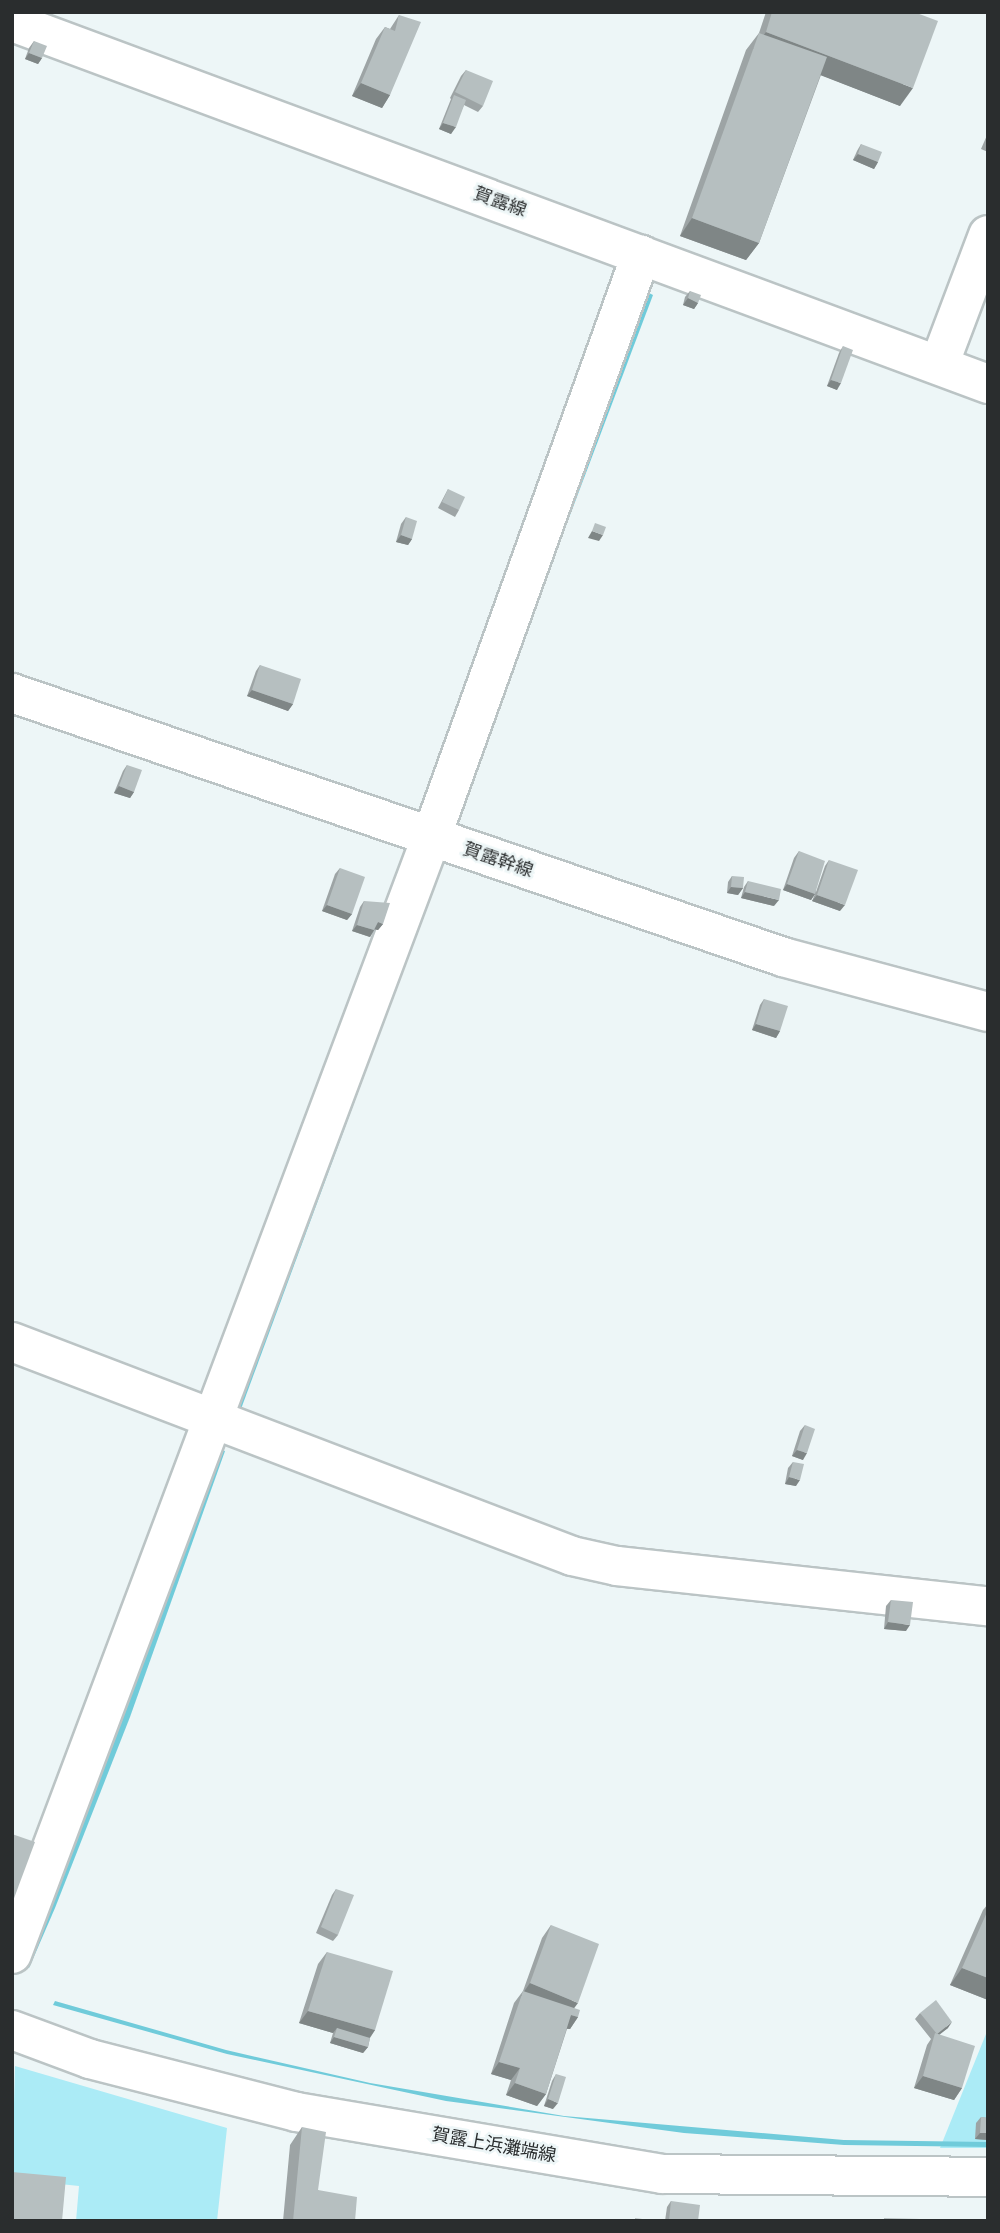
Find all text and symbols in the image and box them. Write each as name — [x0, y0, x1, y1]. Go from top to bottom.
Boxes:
street label: 賀露線 — [471, 183, 529, 221]
street label: 賀露幹線 — [460, 838, 536, 882]
street label: 賀露上浜灘端線 — [430, 2123, 558, 2167]

